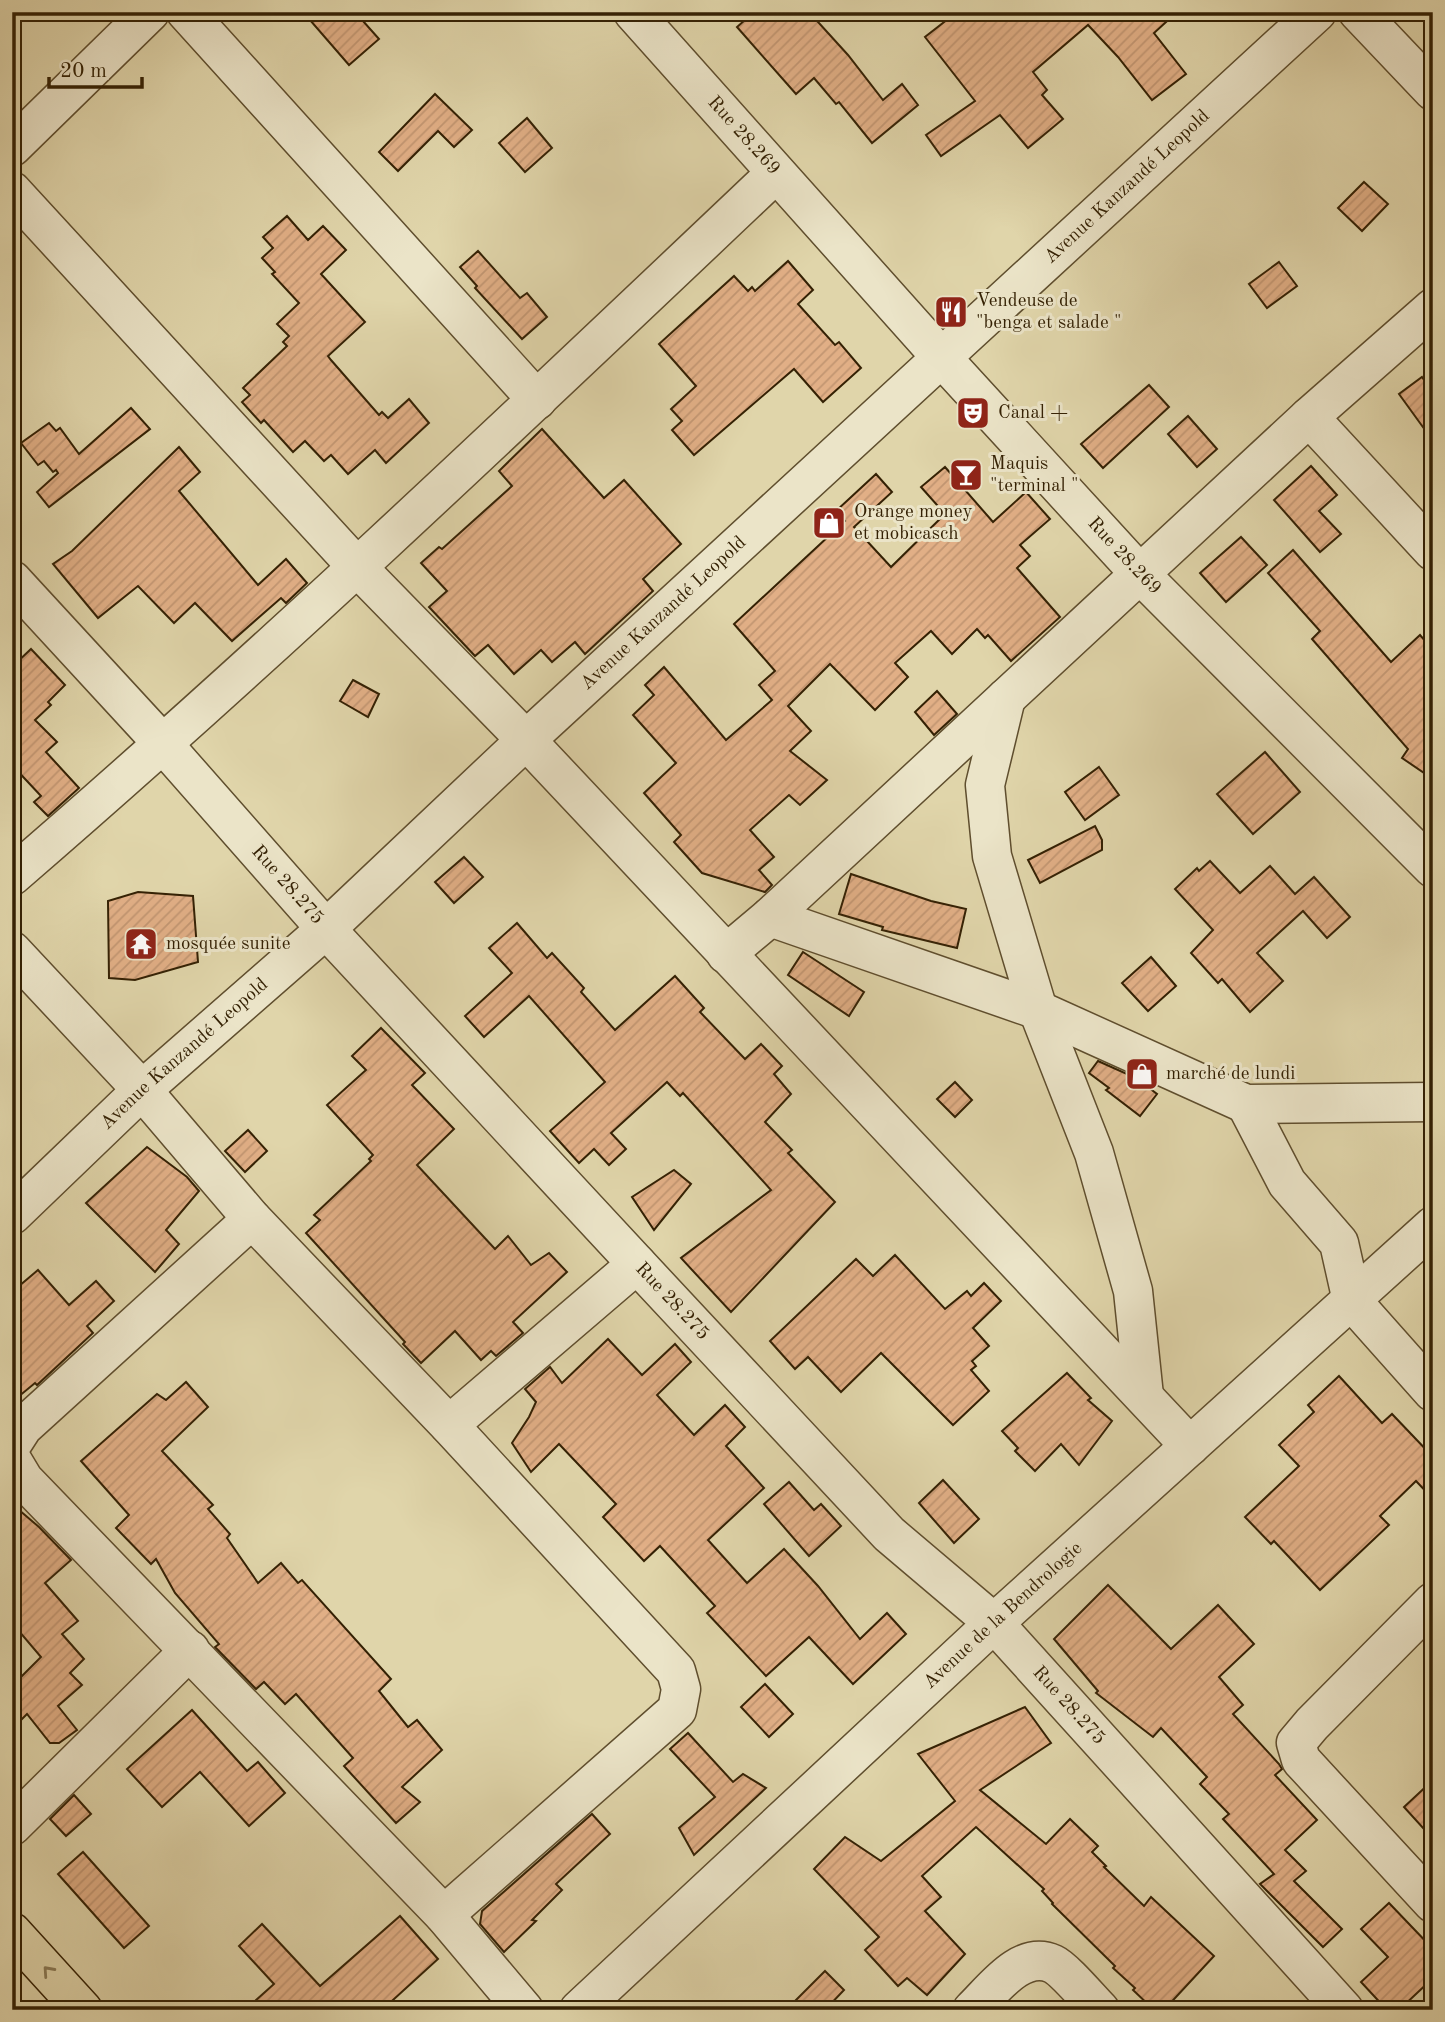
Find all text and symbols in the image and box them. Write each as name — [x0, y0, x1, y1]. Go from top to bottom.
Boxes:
scale bar — [49, 46, 142, 90]
text: 20 m — [60, 61, 107, 82]
street label: Rue 28.269 — [704, 93, 783, 179]
street label: Avenue Kanzandé Leopold — [1041, 106, 1213, 267]
place label: Vendeuse de "benga et salade " — [976, 292, 1122, 333]
restaurant icon: Vendeuse de "benga et salade " — [932, 293, 970, 331]
theatre icon: Canal + — [954, 394, 992, 432]
place label: Canal + — [998, 404, 1068, 423]
place label: Maquis "terminal " — [990, 455, 1078, 496]
bar icon: Maquis "terminal " — [947, 456, 985, 494]
place label: Orange money et mobicasch — [854, 503, 973, 544]
shop icon: Orange money et mobicasch — [810, 504, 848, 542]
street label: Rue 28.269 — [1084, 514, 1165, 599]
street label: Avenue Kanzandé Leopold — [577, 533, 750, 694]
street label: Rue 28.275 — [248, 842, 327, 928]
temple icon: mosquée sunite — [122, 925, 160, 963]
place label: mosquée sunite — [166, 935, 290, 954]
street label: Avenue Kanzandé Leopold — [97, 975, 272, 1133]
shop icon: marché de lundi — [1123, 1055, 1161, 1093]
place label: marché de lundi — [1166, 1065, 1296, 1084]
street label: Rue 28.275 — [632, 1259, 713, 1344]
street label: Avenue de la Bendrologie — [920, 1539, 1086, 1693]
street label: Rue 28.275 — [1029, 1663, 1109, 1748]
one-way arrow — [43, 1966, 56, 1979]

